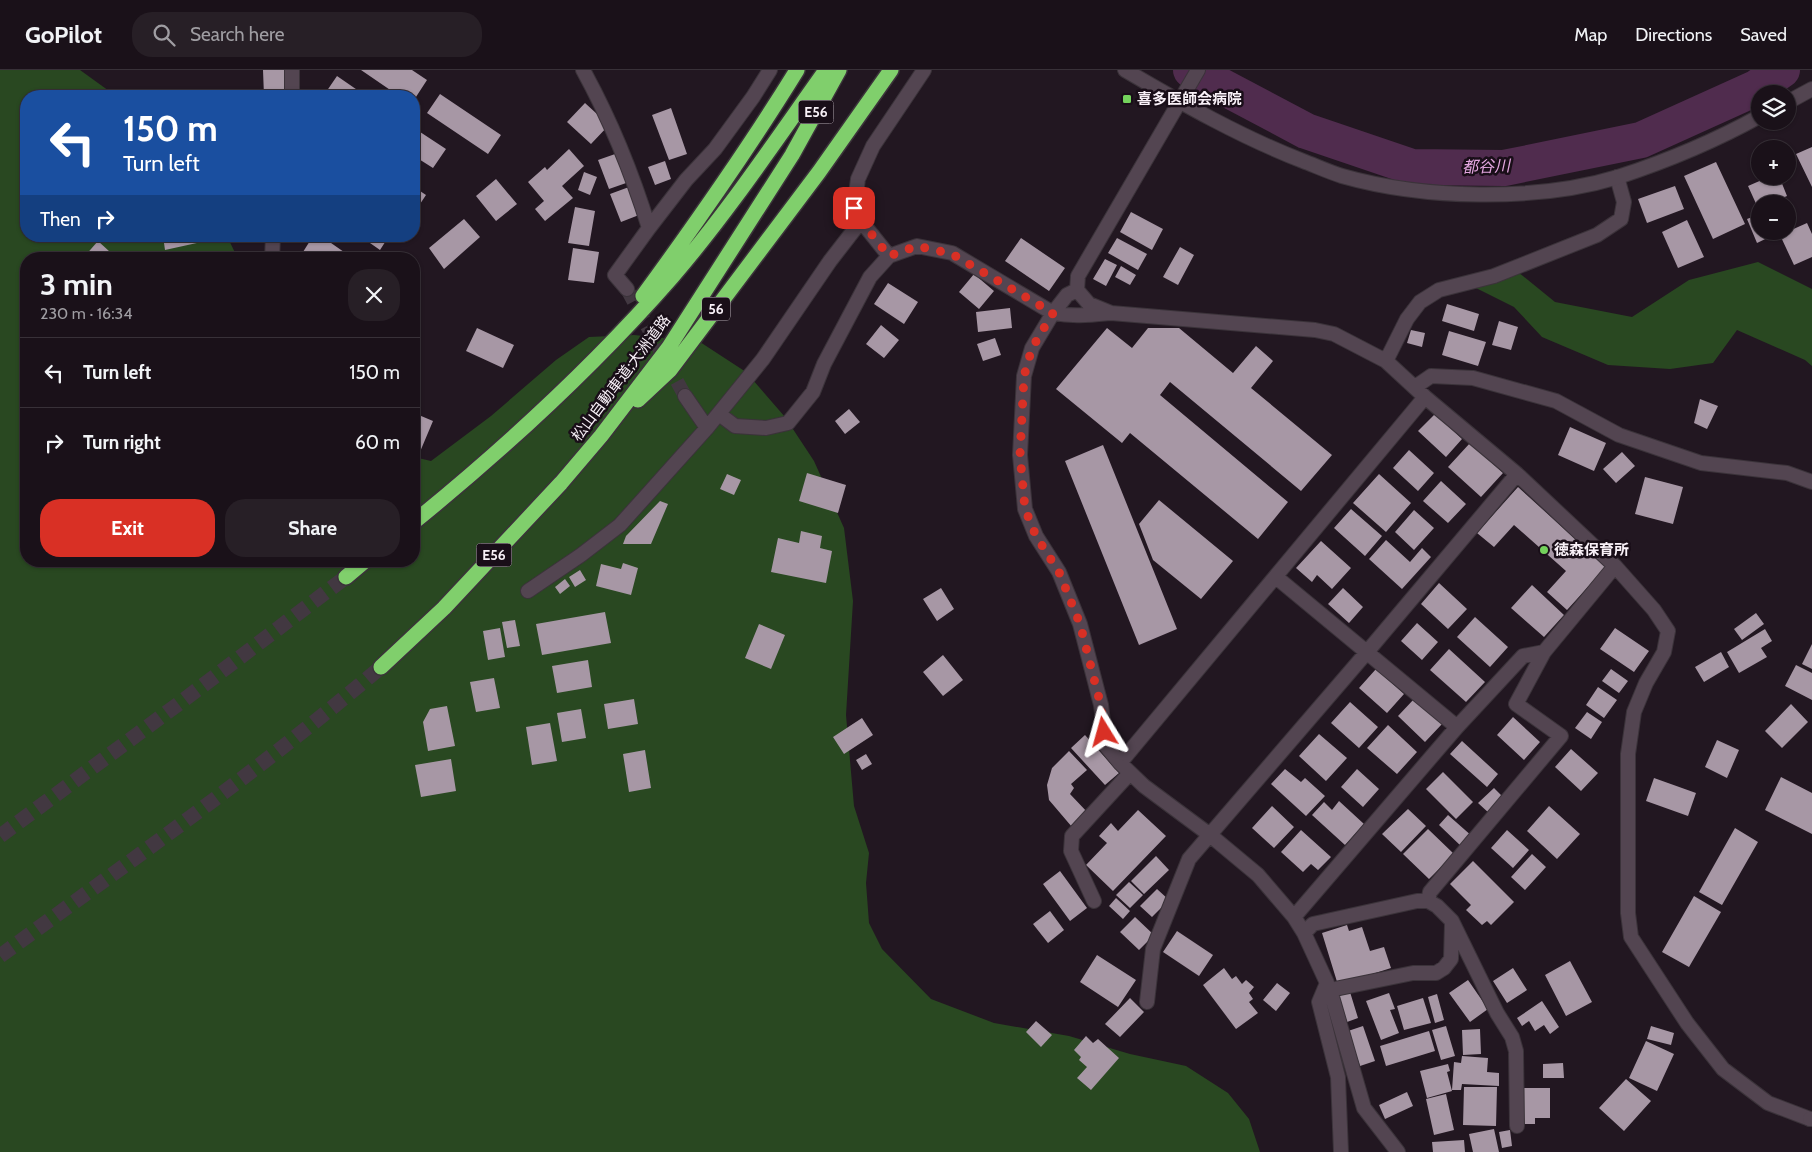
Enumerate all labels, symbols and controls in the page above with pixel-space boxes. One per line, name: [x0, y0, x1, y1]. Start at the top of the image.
search box: [132, 12, 482, 57]
text: GoPilot: [25, 20, 102, 49]
icon: search: [150, 21, 178, 49]
text: Search here: [190, 23, 284, 46]
text: Map: [1574, 24, 1607, 46]
text: Directions: [1635, 24, 1712, 46]
text: Saved: [1740, 24, 1787, 46]
map controls: [1751, 85, 1796, 240]
button: layers: [1751, 85, 1796, 130]
place label: 喜多医師会病院: [1137, 90, 1242, 108]
marker: 喜多医師会病院: [1121, 93, 1133, 105]
road number: E56: [798, 101, 834, 124]
text: 150 m: [123, 107, 218, 150]
icon: left: [40, 110, 105, 175]
button: +: [1751, 140, 1796, 185]
text: Turn left: [123, 150, 200, 177]
water label: 都谷川: [1462, 156, 1512, 177]
pin: [833, 187, 875, 229]
icon: arrive: [840, 194, 868, 222]
button: −: [1751, 195, 1796, 240]
icon: right: [91, 205, 119, 233]
text: Then: [40, 208, 81, 231]
text: 3 min: [40, 266, 113, 303]
button: close: [348, 269, 400, 321]
road number: 56: [702, 298, 730, 320]
text: 230 m · 16:34: [40, 304, 132, 323]
street label: 松山自動車道;大洲道路: [568, 311, 674, 445]
icon: left: [40, 359, 68, 387]
text: Turn left: [83, 361, 151, 384]
text: 150 m: [349, 361, 400, 384]
icon: right: [40, 429, 68, 457]
text: Turn right: [83, 431, 161, 454]
text: 60 m: [355, 431, 400, 454]
button: Exit: [40, 499, 215, 557]
button: Share: [225, 499, 400, 557]
place label: 徳森保育所: [1554, 541, 1629, 559]
road number: E56: [476, 544, 512, 566]
marker: 徳森保育所: [1538, 544, 1550, 556]
position arrow: [1077, 705, 1129, 757]

